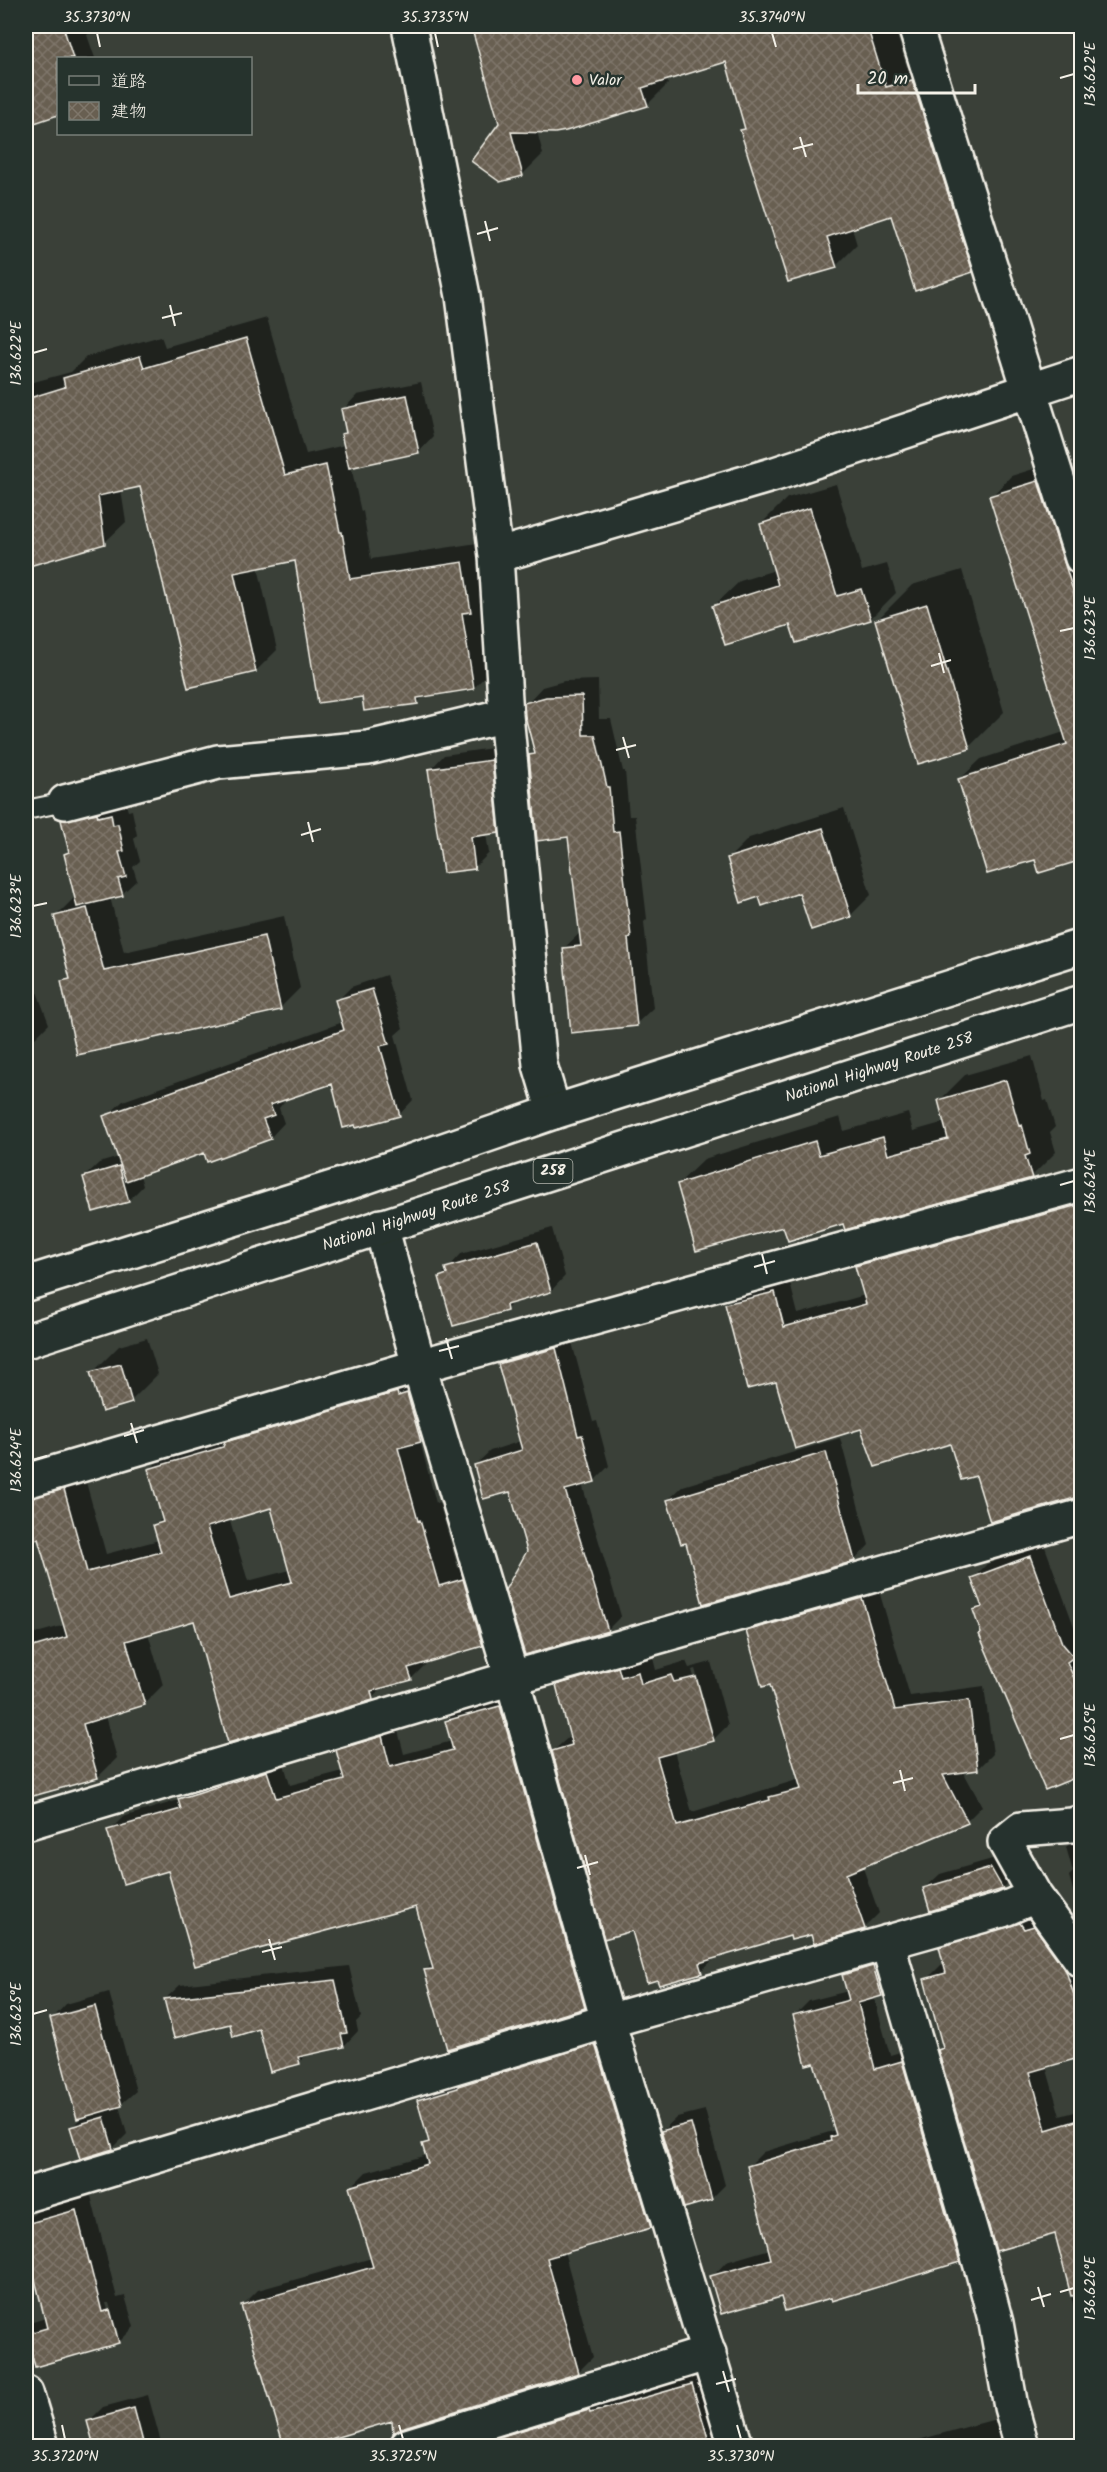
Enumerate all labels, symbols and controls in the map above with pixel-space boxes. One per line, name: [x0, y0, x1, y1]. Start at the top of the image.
text: 35.3730°N: [64, 6, 130, 30]
text: 35.3735°N: [401, 6, 469, 30]
text: 35.3740°N: [739, 6, 805, 30]
text: 136.622°E: [1079, 40, 1103, 106]
legend: [57, 57, 252, 135]
scale bar: [858, 57, 975, 95]
text: 20 m: [867, 65, 908, 94]
text: 道路: [111, 68, 147, 97]
place label: Valor: [589, 68, 623, 93]
marker: Valor: [570, 73, 584, 87]
text: 建物: [111, 98, 147, 127]
text: 136.622°E: [5, 319, 29, 385]
text: 136.623°E: [1079, 594, 1103, 660]
text: 136.623°E: [5, 872, 29, 938]
street label: National Highway Route 258: [782, 1025, 977, 1109]
text: 136.624°E: [1079, 1148, 1103, 1213]
road number: 258: [534, 1159, 572, 1183]
street label: National Highway Route 258: [319, 1174, 514, 1258]
text: 136.624°E: [5, 1427, 29, 1492]
text: 136.625°E: [1079, 1702, 1103, 1767]
text: 136.625°E: [5, 1981, 29, 2046]
text: 136.626°E: [1079, 2255, 1103, 2320]
text: 35.3720°N: [31, 2445, 99, 2469]
text: 35.3725°N: [369, 2445, 437, 2469]
text: 35.3730°N: [708, 2445, 774, 2469]

